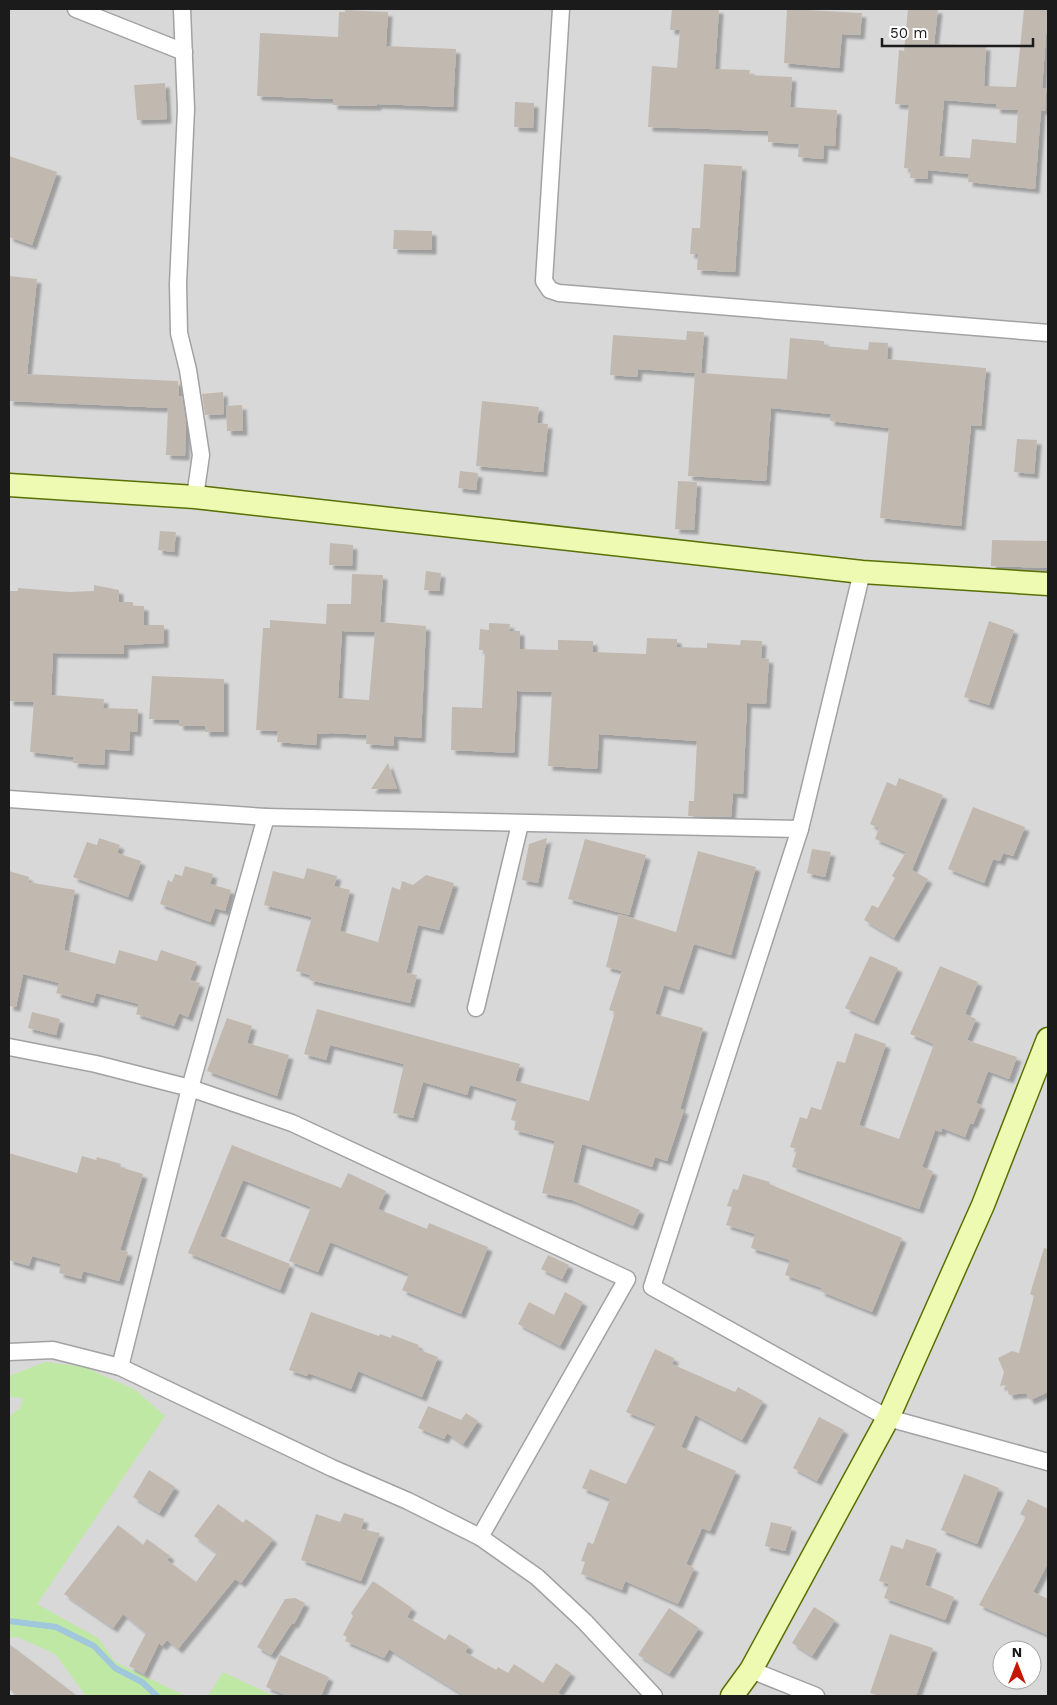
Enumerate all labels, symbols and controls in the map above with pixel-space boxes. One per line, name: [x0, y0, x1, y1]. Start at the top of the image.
scale bar: [882, 15, 1033, 47]
text: 50 m: [890, 24, 927, 42]
north arrow: [992, 1640, 1042, 1690]
text: N: [1012, 1644, 1022, 1660]

